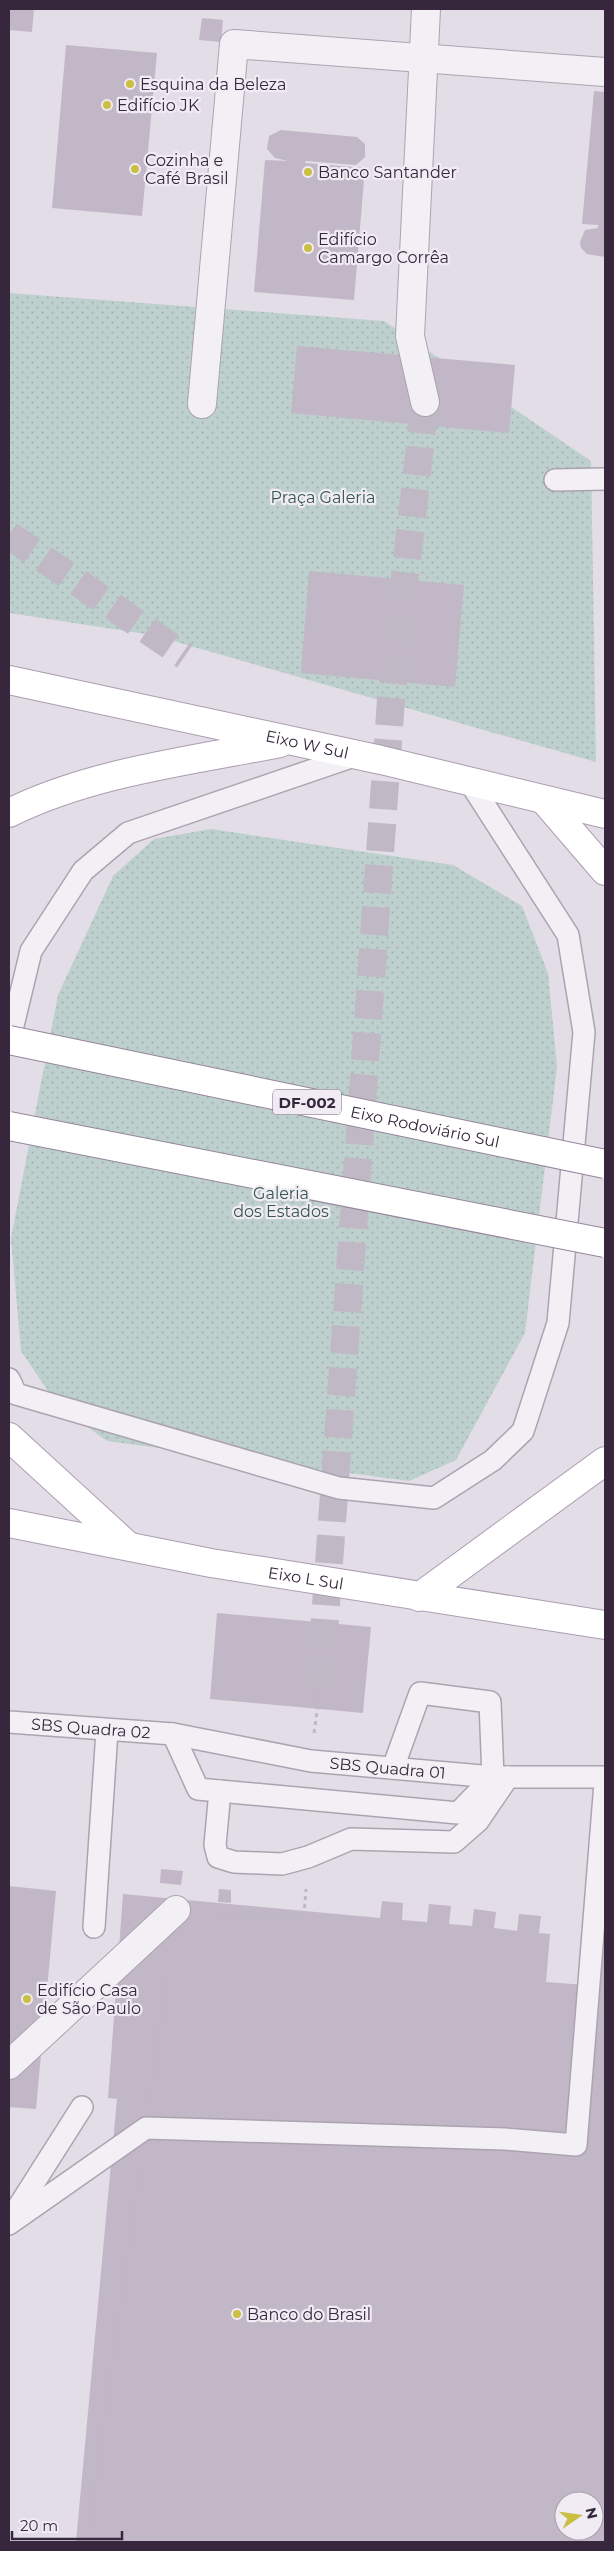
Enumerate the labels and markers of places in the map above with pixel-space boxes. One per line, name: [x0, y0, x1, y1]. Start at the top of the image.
place label: Esquina da Beleza: [140, 75, 286, 94]
marker: Esquina da Beleza: [124, 78, 136, 90]
place label: Edifício JK: [117, 96, 200, 115]
marker: Edifício JK: [101, 99, 113, 111]
place label: Cozinha e Café Brasil: [145, 151, 228, 188]
marker: Cozinha e Café Brasil: [129, 163, 141, 175]
place label: Banco Santander: [318, 163, 457, 182]
marker: Banco Santander: [302, 166, 314, 178]
place label: Edifício Camargo Corrêa: [318, 230, 449, 267]
marker: Edifício Camargo Corrêa: [302, 242, 314, 254]
place label: Edifício Casa de São Paulo: [37, 1981, 141, 2018]
marker: Edifício Casa de São Paulo: [21, 1993, 33, 2005]
place label: Banco do Brasil: [247, 2305, 371, 2324]
marker: Banco do Brasil: [231, 2308, 243, 2320]

